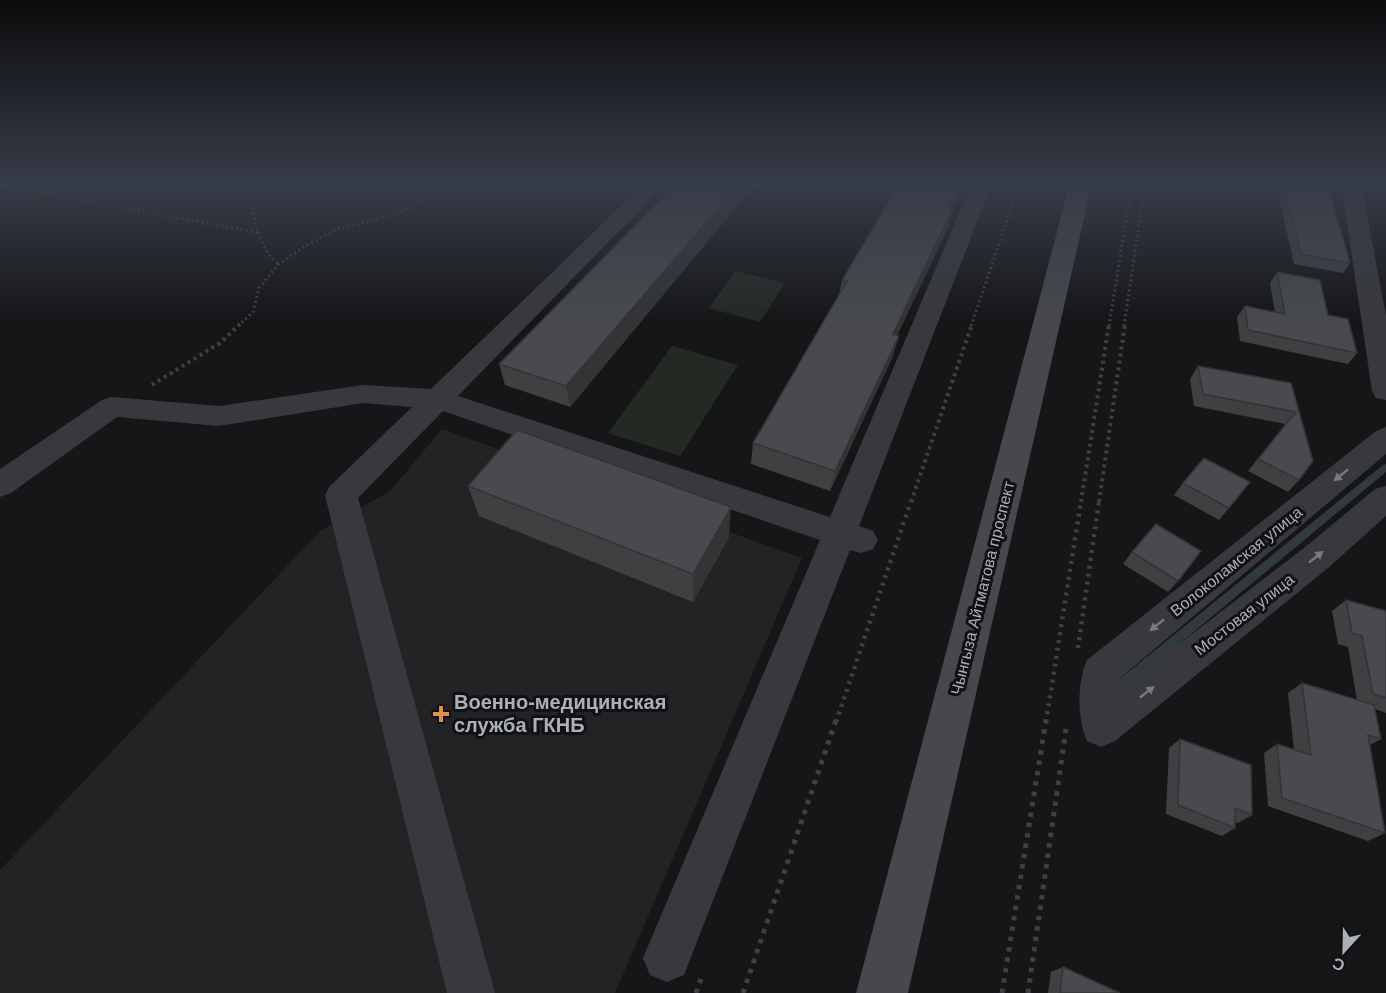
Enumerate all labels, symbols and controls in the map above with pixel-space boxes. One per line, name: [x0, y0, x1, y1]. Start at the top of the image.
one-way arrow: [1333, 469, 1349, 482]
street label: Чынгыза Айтматова проспект: [948, 479, 1017, 697]
street label: Волоколамская улица: [1167, 503, 1305, 620]
one-way arrow: [1308, 551, 1324, 564]
street label: Мостовая улица: [1191, 570, 1297, 658]
one-way arrow: [1150, 619, 1165, 631]
one-way arrow: [1139, 686, 1154, 698]
place label: Военно-медицинская служба ГКНБ: [454, 691, 666, 736]
marker: Военно-медицинская служба ГКНБ: [432, 705, 450, 723]
north arrow: [1314, 921, 1374, 981]
text: С: [1330, 954, 1347, 974]

